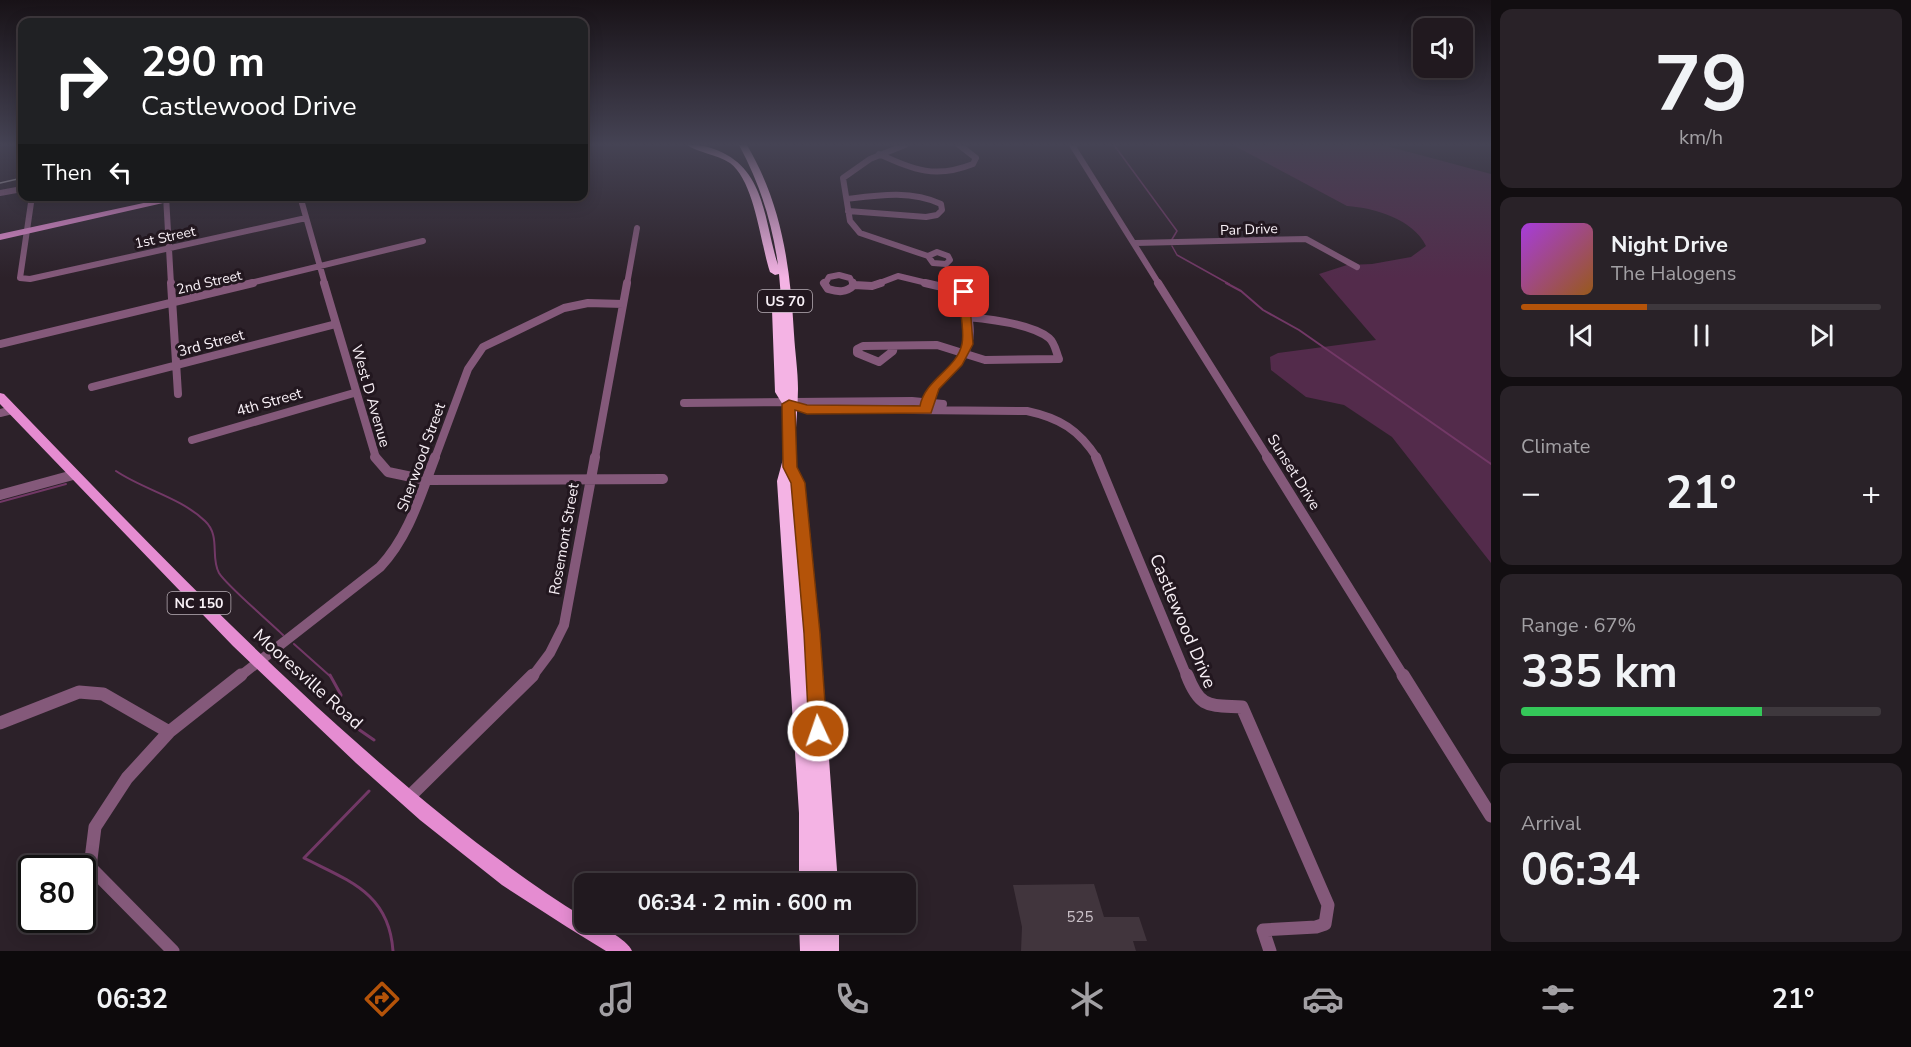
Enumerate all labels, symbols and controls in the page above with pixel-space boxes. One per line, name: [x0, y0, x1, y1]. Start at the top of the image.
map controls: [1413, 18, 1473, 78]
button: sound: [1413, 18, 1473, 78]
text: 79: [1654, 31, 1748, 138]
text: 290 m: [141, 34, 265, 91]
icon: right: [42, 42, 120, 120]
text: Castlewood Drive: [141, 88, 357, 125]
text: km/h: [1679, 124, 1723, 151]
icon: left: [104, 156, 137, 189]
text: Then: [42, 158, 92, 188]
street label: Par Drive: [1220, 219, 1278, 240]
street label: 1st Street: [133, 222, 197, 253]
text: Night Drive: [1611, 230, 1728, 260]
text: The Halogens: [1611, 260, 1736, 287]
street label: 2nd Street: [175, 266, 244, 299]
pin: [938, 266, 989, 317]
icon: arrive: [947, 275, 980, 308]
road number: US 70: [758, 290, 812, 312]
icon: previous: [1565, 319, 1598, 352]
icon: pause: [1685, 319, 1718, 352]
icon: next: [1805, 319, 1838, 352]
street label: 3rd Street: [176, 324, 247, 361]
street label: West D Avenue: [347, 342, 395, 450]
street label: 4th Street: [234, 383, 305, 421]
street label: Sherwood Street: [392, 399, 450, 514]
street label: Sunset Drive: [1263, 430, 1325, 514]
text: Climate: [1521, 433, 1590, 460]
text: 21°: [1665, 463, 1737, 524]
text: −: [1521, 471, 1541, 516]
text: +: [1861, 471, 1881, 516]
street label: Rosemont Street: [544, 481, 584, 596]
street label: Castlewood Drive: [1144, 550, 1222, 692]
road number: NC 150: [168, 592, 230, 614]
text: Range · 67%: [1521, 612, 1636, 639]
street label: Mooresville Road: [248, 623, 368, 735]
text: 335 km: [1521, 642, 1678, 703]
position arrow: [786, 699, 850, 763]
text: Arrival: [1521, 810, 1581, 837]
text: 06:34: [1521, 840, 1640, 901]
speed limit sign: 80: [18, 855, 96, 933]
text: 06:34 · 2 min · 600 m: [638, 888, 852, 918]
house number: 525: [1066, 907, 1094, 927]
icon: directions: [361, 978, 403, 1020]
icon: music: [596, 978, 638, 1020]
icon: phone: [831, 978, 873, 1020]
icon: climate: [1066, 978, 1108, 1020]
icon: car: [1302, 978, 1344, 1020]
icon: filters: [1537, 978, 1579, 1020]
text: 06:32: [97, 981, 168, 1018]
text: 21°: [1772, 981, 1814, 1018]

